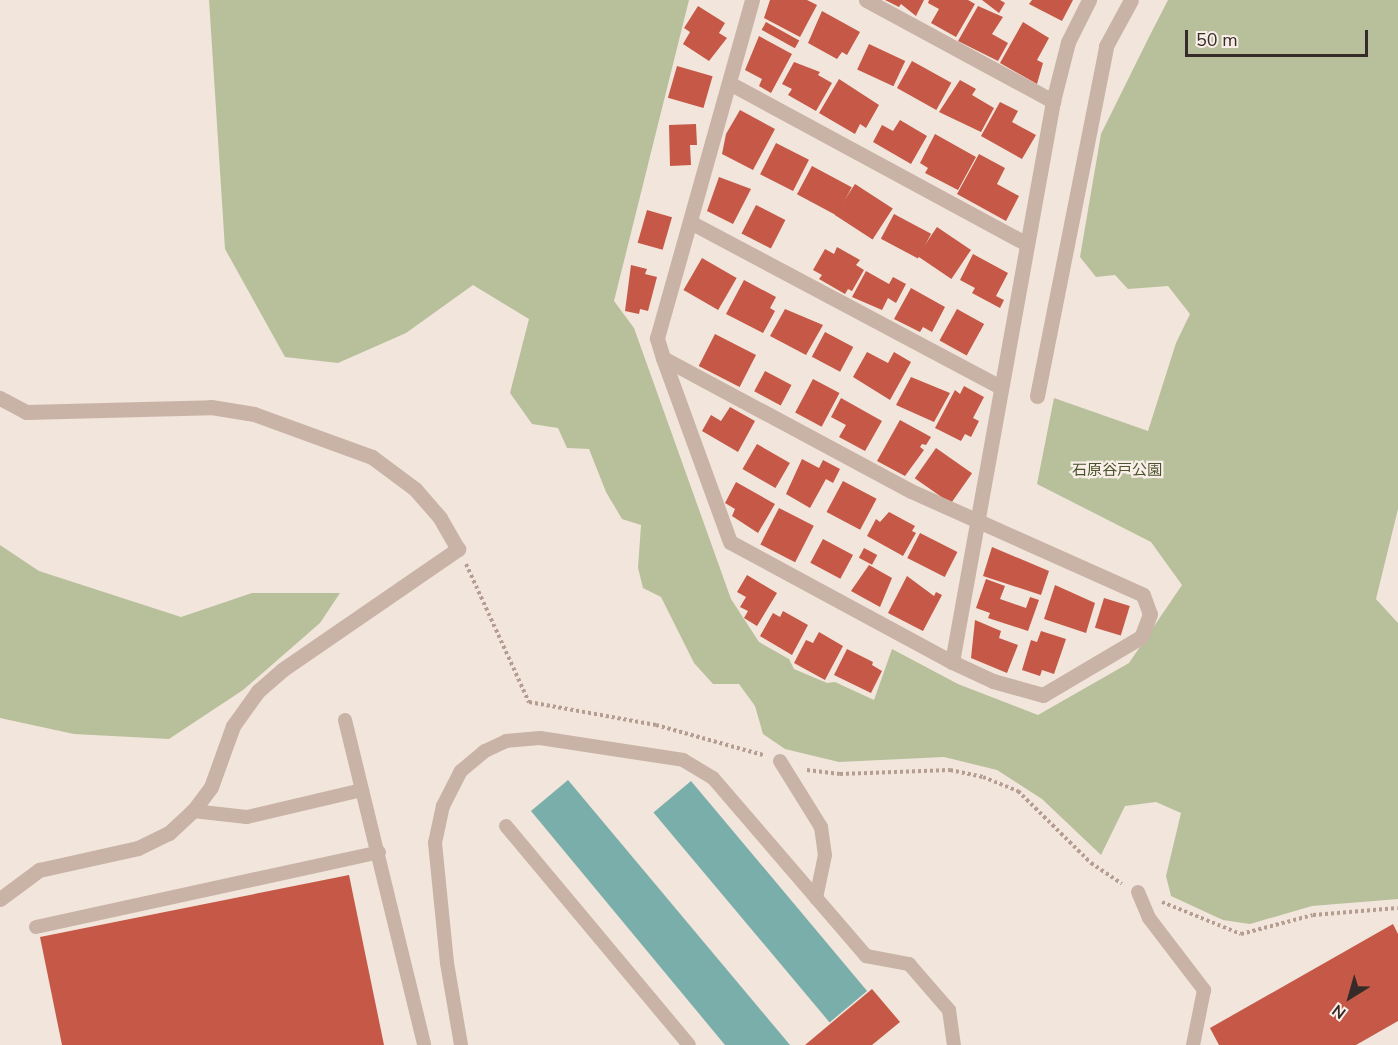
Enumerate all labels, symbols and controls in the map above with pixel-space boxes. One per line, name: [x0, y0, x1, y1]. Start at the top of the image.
scale bar: [1188, 18, 1371, 56]
text: 50 m: [1196, 28, 1238, 52]
park label: 石原谷戸公園: [1072, 462, 1162, 480]
north arrow: [1320, 967, 1380, 1027]
text: N: [1328, 999, 1351, 1024]

